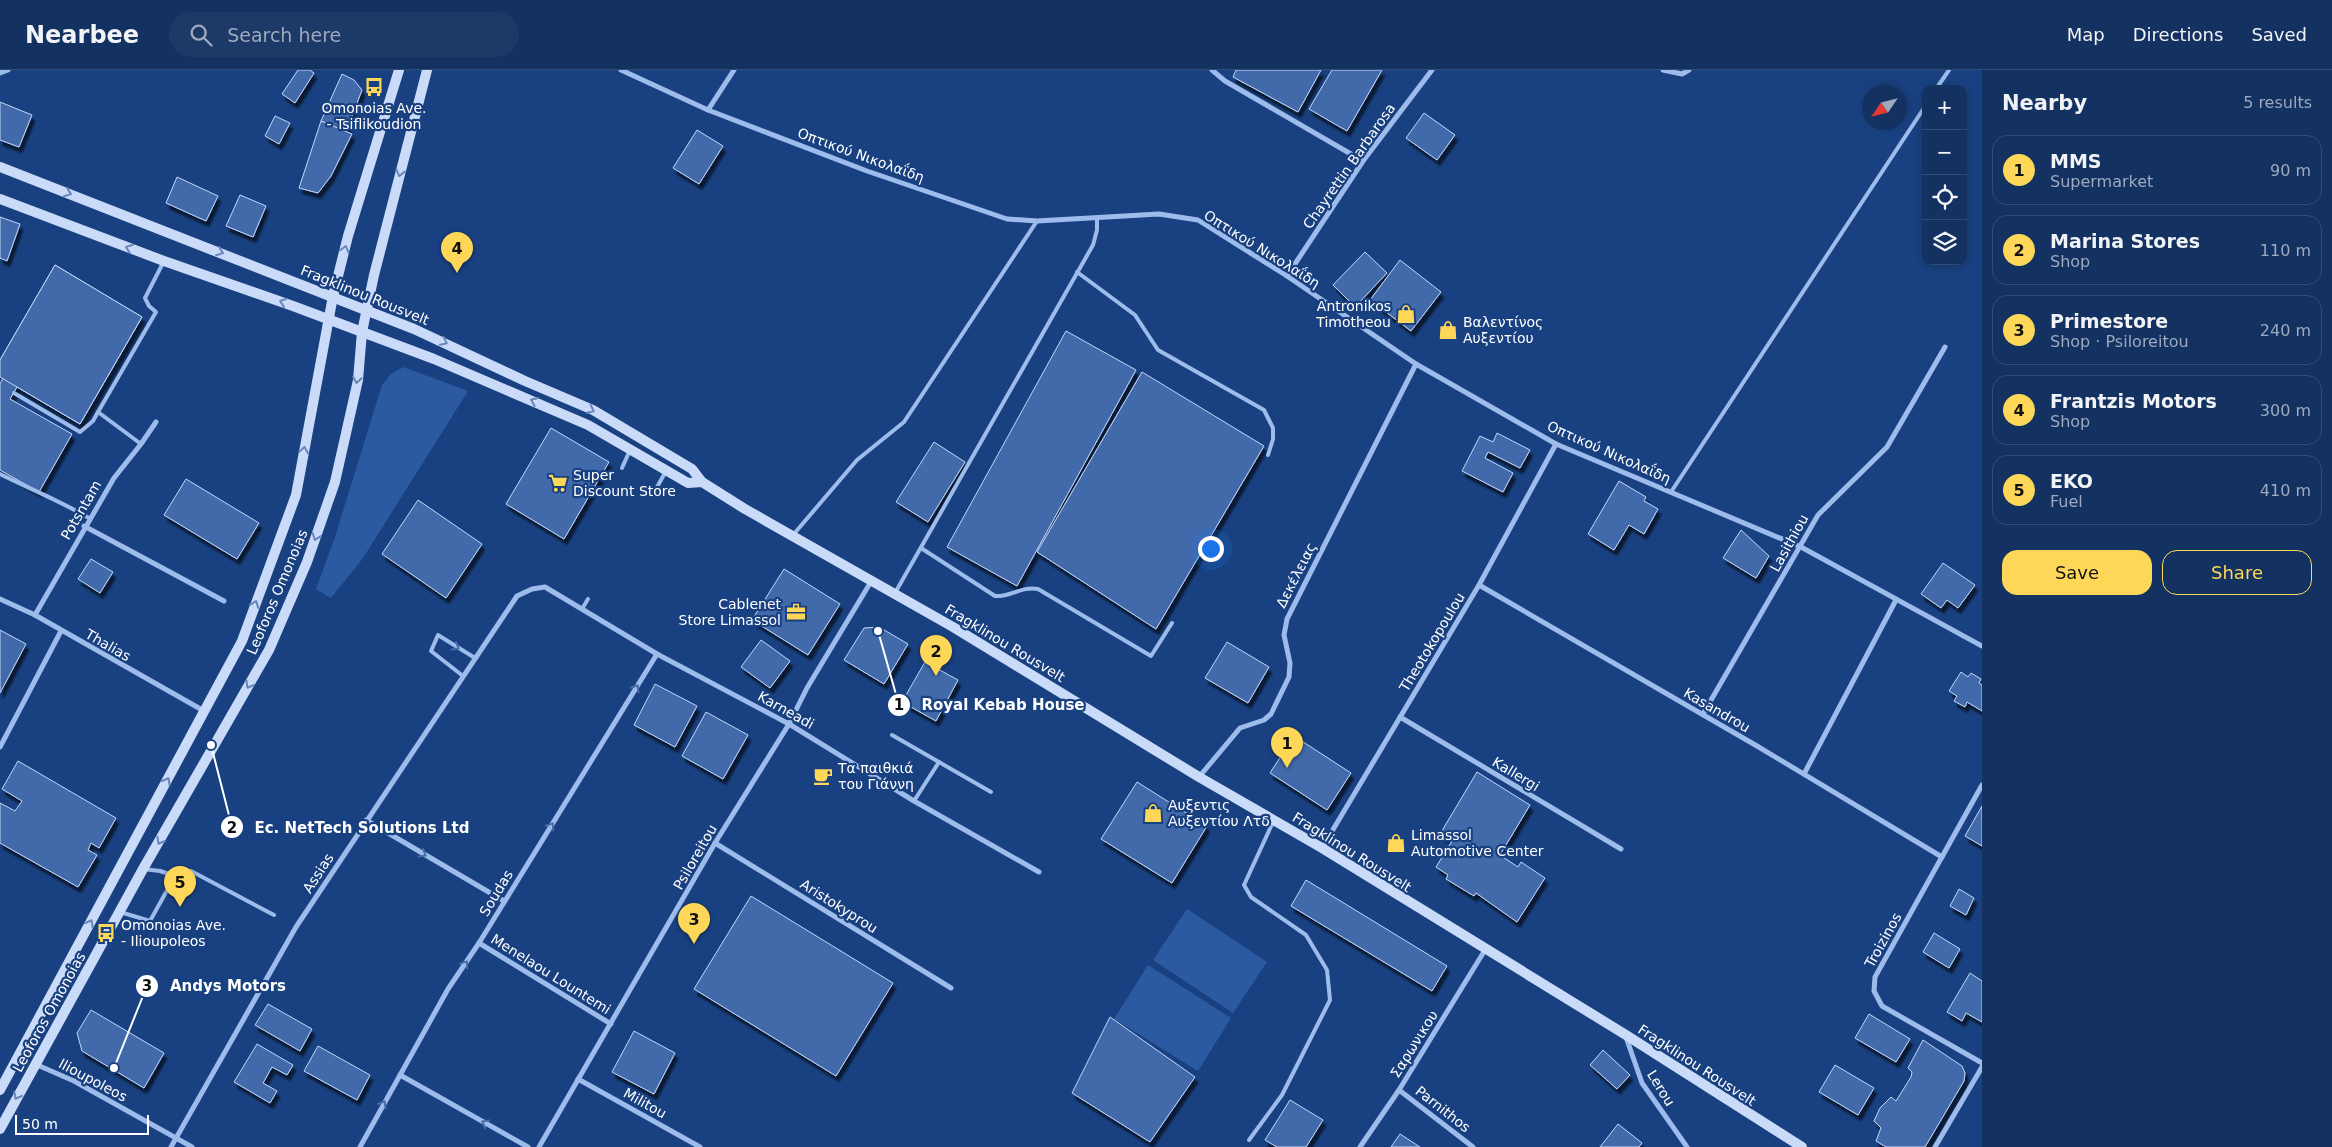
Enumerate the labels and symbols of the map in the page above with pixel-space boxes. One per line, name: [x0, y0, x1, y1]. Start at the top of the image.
bus stop icon: Omonoias Ave. - Tsiflikoudion: [363, 76, 385, 98]
north arrow: [1862, 85, 1907, 130]
place label: Omonoias Ave. - Tsiflikoudion: [322, 100, 426, 132]
street label: Chayrettin Barbarosa: [1300, 100, 1398, 232]
street label: Οπτικού Νικολαΐδη: [795, 124, 927, 185]
one-way arrow: [395, 168, 406, 177]
one-way arrow: [64, 187, 72, 197]
street label: Οπτικού Νικολαΐδη: [1201, 206, 1323, 291]
pin: 4: [441, 232, 473, 273]
one-way arrow: [126, 244, 134, 254]
one-way arrow: [339, 245, 350, 254]
one-way arrow: [215, 246, 224, 256]
street label: Fragklinou Rousvelt: [298, 262, 432, 328]
one-way arrow: [279, 298, 287, 308]
place label: Antronikos Timotheou: [1315, 298, 1391, 330]
shop icon: Antronikos Timotheou: [1395, 303, 1417, 325]
place label: Βαλεντίνος Αυξεντίου: [1463, 314, 1543, 346]
shop icon: Βαλεντίνος Αυξεντίου: [1437, 319, 1459, 341]
one-way arrow: [439, 336, 448, 347]
one-way arrow: [353, 376, 363, 385]
one-way arrow: [530, 397, 539, 408]
one-way arrow: [586, 404, 595, 414]
street label: Οπτικού Νικολαΐδη: [1545, 417, 1674, 486]
one-way arrow: [299, 445, 309, 454]
place label: Super Discount Store: [573, 467, 676, 499]
supermarket icon: Super Discount Store: [547, 472, 569, 494]
street label: Potsntam: [58, 477, 104, 543]
street label: Lasithiou: [1767, 511, 1811, 575]
street label: Leoforos Omonoias: [243, 527, 311, 657]
one-way arrow: [312, 532, 322, 541]
your location: [1198, 536, 1224, 562]
street label: Δεκέλειας: [1273, 540, 1319, 610]
street label: Theotokopoulou: [1396, 590, 1468, 695]
place label: Cablenet Store Limassol: [679, 596, 781, 628]
one-way arrow: [249, 600, 259, 609]
office icon: Cablenet Store Limassol: [785, 601, 807, 623]
street label: Fragklinou Rousvelt: [942, 601, 1068, 685]
street label: Thalias: [82, 625, 134, 664]
pin: 2: [920, 635, 952, 676]
one-way arrow: [451, 640, 460, 650]
one-way arrow: [245, 680, 255, 689]
one-way arrow: [630, 684, 640, 693]
street label: Kasandrou: [1681, 685, 1753, 735]
street label: Karneadi: [755, 688, 817, 732]
callout: Royal Kebab House: [887, 690, 1095, 720]
text: 1: [894, 696, 904, 714]
text: Royal Kebab House: [921, 696, 1085, 714]
pin: 1: [1271, 727, 1303, 768]
street label: Kallergi: [1490, 754, 1542, 794]
place label: Τα παιθκιά του Γιάννη: [837, 760, 914, 792]
cafe icon: Τα παιθκιά του Γιάννη: [812, 765, 834, 787]
one-way arrow: [161, 777, 171, 786]
place label: Αυξεντις Αυξεντίου Λτδ: [1168, 797, 1270, 829]
shop icon: Αυξεντις Αυξεντίου Λτδ: [1142, 802, 1164, 824]
street label: Fragklinou Rousvelt: [1290, 809, 1415, 895]
callout: Ec. NetTech Solutions Ltd: [219, 812, 479, 842]
text: 2: [227, 819, 237, 837]
text: Ec. NetTech Solutions Ltd: [254, 819, 470, 837]
one-way arrow: [544, 822, 554, 831]
street label: Psiloreitou: [670, 822, 720, 892]
place label: Limassol Automotive Center: [1411, 827, 1544, 859]
shop icon: Limassol Automotive Center: [1385, 832, 1407, 854]
one-way arrow: [156, 836, 166, 845]
one-way arrow: [418, 847, 427, 857]
street label: Assias: [299, 850, 337, 896]
pin: 5: [164, 866, 196, 907]
street label: Soudas: [476, 867, 516, 919]
street label: Aristokyprou: [797, 876, 881, 936]
pin: 3: [678, 903, 710, 944]
street label: Troizinos: [1861, 910, 1905, 971]
place label: Omonoias Ave. - Ilioupoleos: [121, 917, 226, 949]
one-way arrow: [84, 920, 94, 929]
bus stop icon: Omonoias Ave. - Ilioupoleos: [95, 922, 117, 944]
street label: Menelaou Lountemi: [488, 931, 614, 1017]
street label: Leoforos Omonoias: [9, 949, 89, 1075]
one-way arrow: [459, 960, 468, 970]
callout: Andys Motors: [135, 971, 296, 1001]
text: 3: [142, 977, 152, 995]
text: Andys Motors: [170, 977, 286, 995]
street label: Σαρωνικου: [1387, 1007, 1441, 1081]
street label: Fragklinou Rousvelt: [1635, 1021, 1759, 1109]
street label: Ilioupoleos: [56, 1055, 130, 1105]
street label: Lerou: [1644, 1067, 1678, 1109]
street label: Parnithos: [1413, 1083, 1473, 1135]
street label: Militou: [621, 1085, 669, 1121]
one-way arrow: [13, 1091, 23, 1100]
one-way arrow: [377, 1101, 387, 1110]
scale bar: [15, 1112, 149, 1135]
one-way arrow: [482, 1120, 491, 1130]

